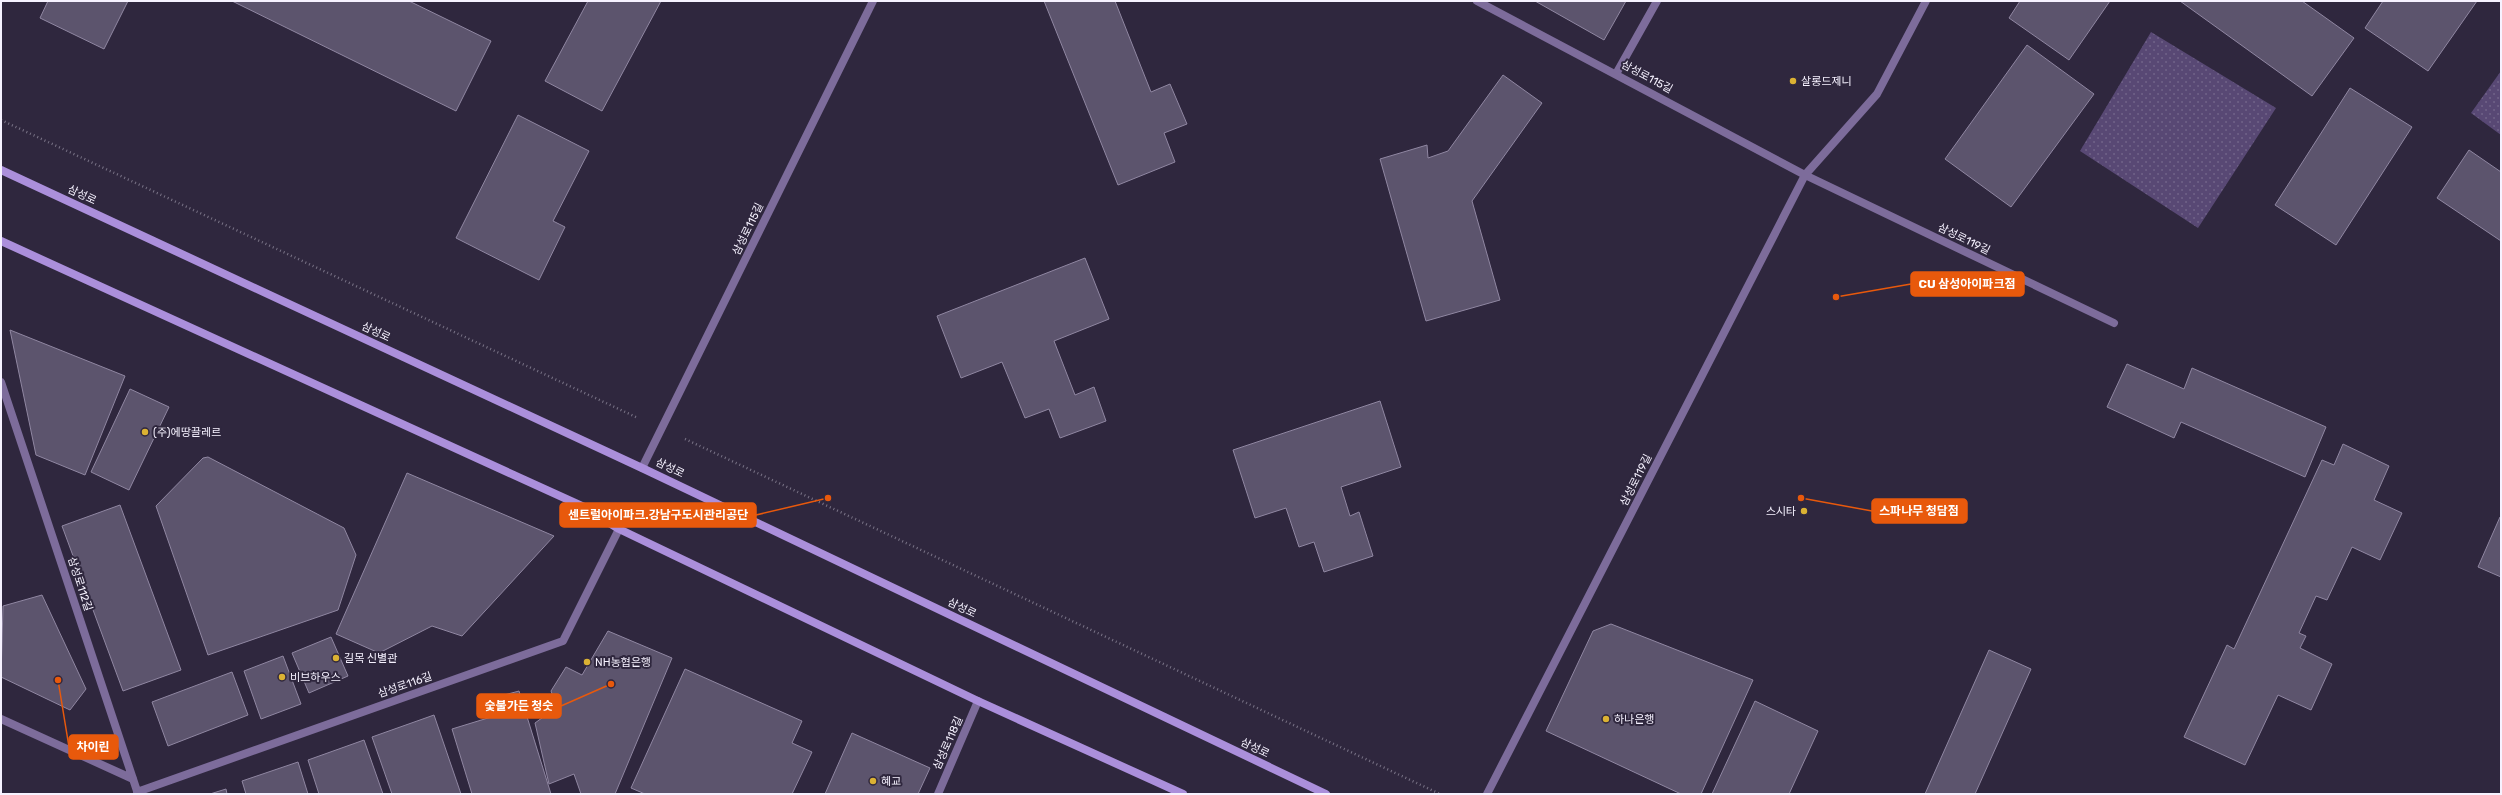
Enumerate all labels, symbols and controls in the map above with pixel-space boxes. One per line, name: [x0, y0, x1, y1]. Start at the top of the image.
street label: 삼성로115길: [1619, 58, 1675, 96]
place label: 살롱드제니: [1801, 75, 1852, 88]
marker: 살롱드제니: [1788, 76, 1798, 86]
street label: 삼성로: [65, 183, 99, 207]
street label: 삼성로115길: [730, 201, 766, 257]
street label: 삼성로119길: [1936, 221, 1992, 257]
callout: CU 삼성아이파크점: [1911, 272, 2024, 296]
text: CU 삼성아이파크점: [1919, 277, 2015, 291]
street label: 삼성로: [359, 320, 393, 344]
place label: (주)에땅끌레르: [153, 426, 221, 439]
marker: (주)에땅끌레르: [140, 427, 150, 437]
street label: 삼성로119길: [1617, 452, 1655, 508]
street label: 삼성로: [654, 456, 686, 480]
callout: 스파나무 청담점: [1872, 499, 1967, 523]
callout: 센트럴아이파크.강남구도시관리공단: [560, 503, 756, 527]
text: 스파나무 청담점: [1879, 504, 1959, 518]
place label: 스시타: [1766, 505, 1796, 518]
marker: 스시타: [1799, 506, 1809, 516]
text: 센트럴아이파크.강남구도시관리공단: [568, 508, 748, 522]
street label: 삼성로112길: [65, 555, 95, 613]
street label: 삼성로: [946, 596, 978, 620]
place label: 길목 신별관: [344, 652, 397, 665]
marker: 길목 신별관: [331, 653, 341, 663]
place label: NH농협은행: [595, 656, 651, 669]
marker: NH농협은행: [582, 657, 592, 667]
street label: 삼성로116길: [376, 670, 434, 700]
place label: 비브하우스: [290, 671, 341, 684]
marker: 비브하우스: [277, 672, 287, 682]
callout: 숯불가든 청숫: [477, 694, 561, 718]
text: 숯불가든 청숫: [485, 699, 553, 713]
place label: 하나은행: [1614, 713, 1654, 726]
street label: 삼성로118길: [930, 714, 966, 772]
marker: 하나은행: [1601, 714, 1611, 724]
callout: 차이린: [69, 735, 118, 759]
street label: 삼성로: [1239, 736, 1271, 760]
text: 차이린: [76, 740, 110, 754]
place label: 혜교: [881, 775, 901, 788]
marker: 혜교: [868, 776, 878, 786]

